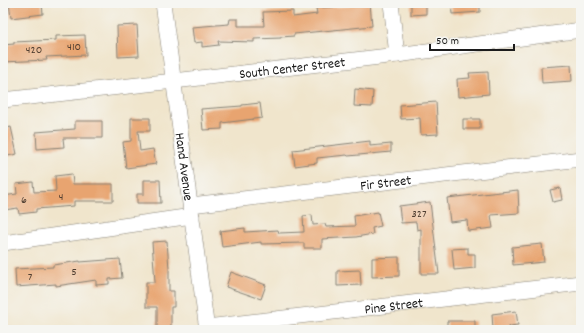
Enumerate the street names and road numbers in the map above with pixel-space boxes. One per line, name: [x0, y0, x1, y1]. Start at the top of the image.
street label: South Center Street: [238, 53, 347, 85]
street label: Hand Avenue: [169, 132, 197, 202]
street label: Fir Street: [359, 171, 413, 197]
street label: Pine Street: [364, 294, 424, 320]

